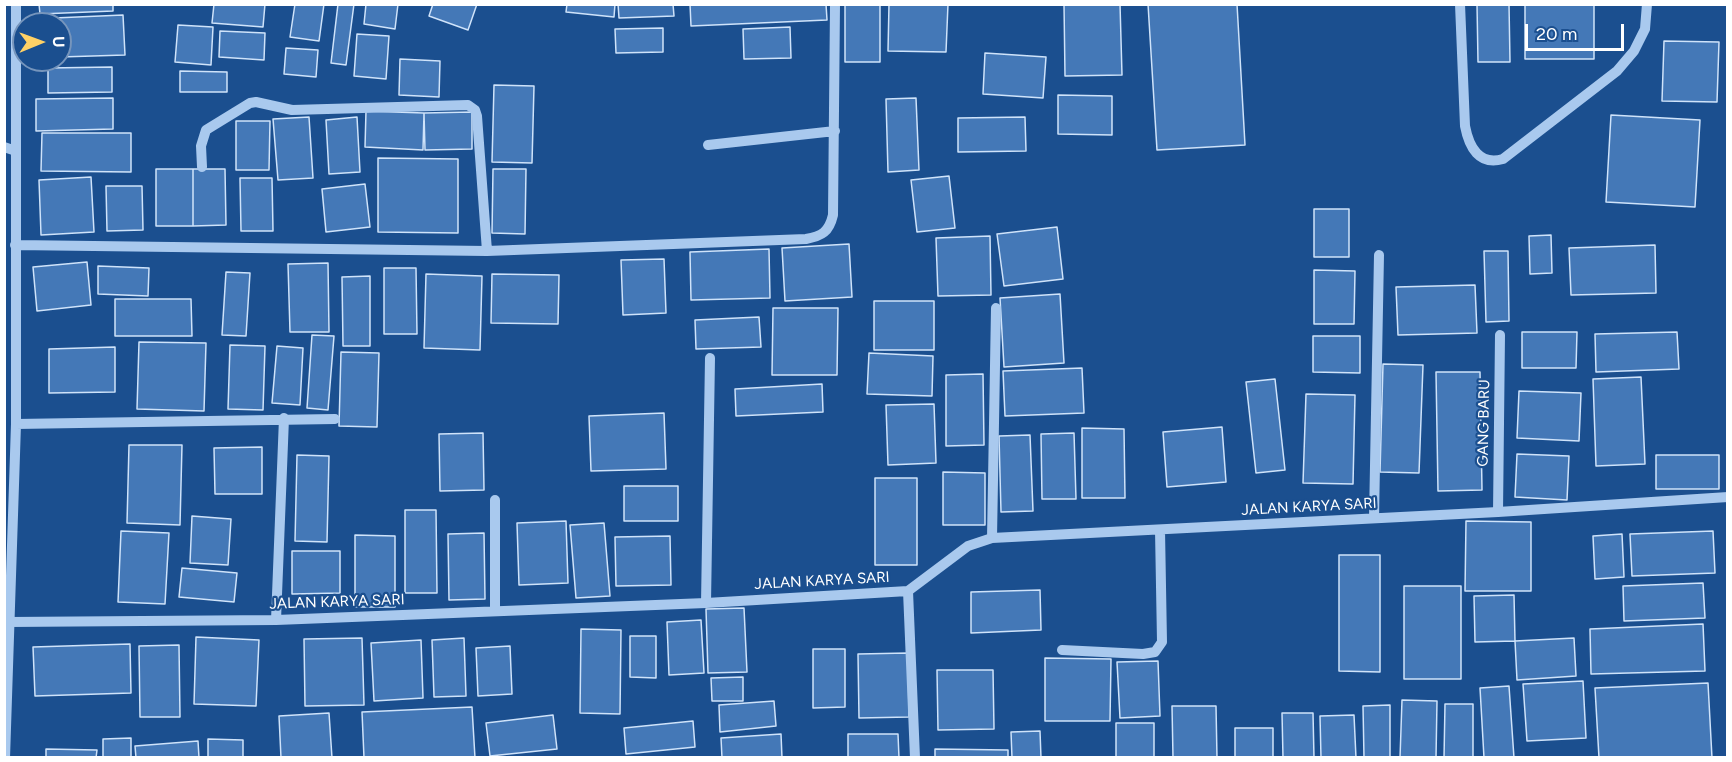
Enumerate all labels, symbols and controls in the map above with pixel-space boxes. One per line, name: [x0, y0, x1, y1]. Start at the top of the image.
north arrow: [12, 12, 72, 72]
scale bar: [1528, 12, 1627, 50]
text: 20 m: [1536, 23, 1577, 45]
text: U: [49, 36, 68, 48]
street label: GANG BARU: [1474, 379, 1494, 467]
street label: JALAN KARYA SARI: [1241, 494, 1377, 520]
street label: JALAN KARYA SARI: [754, 568, 890, 594]
street label: JALAN KARYA SARI: [269, 591, 405, 613]

